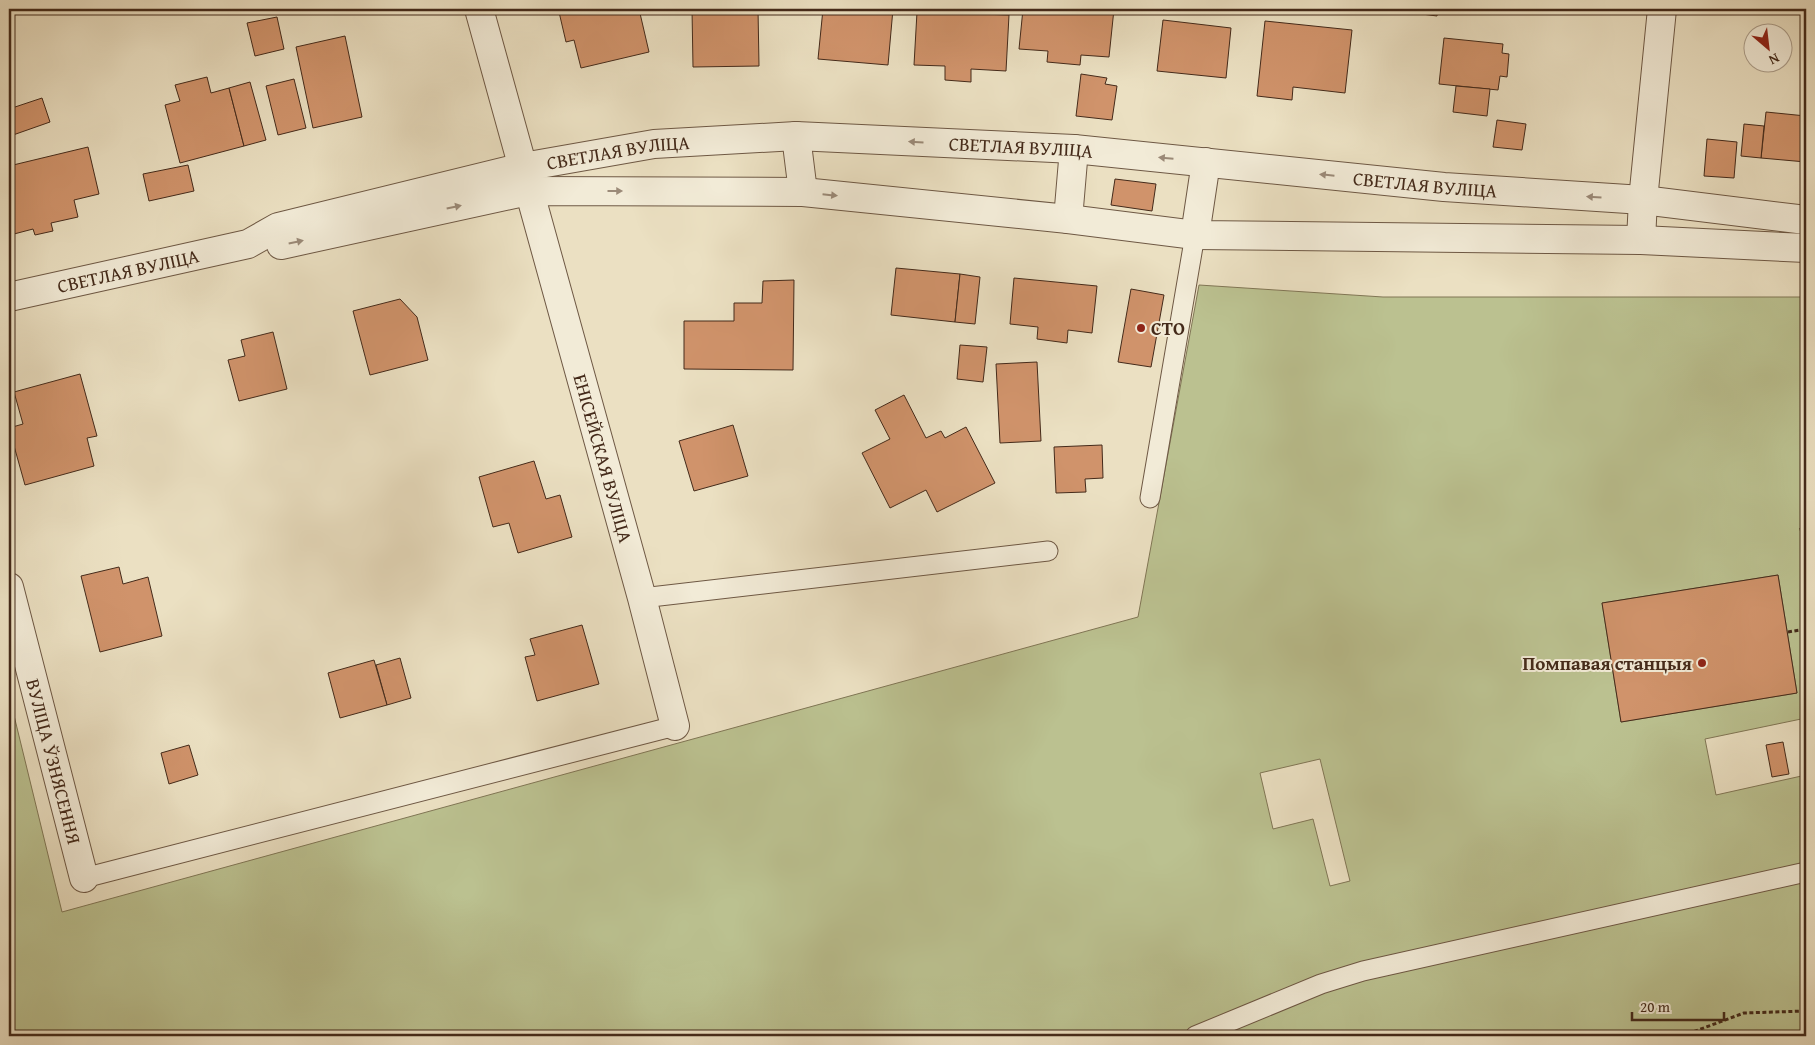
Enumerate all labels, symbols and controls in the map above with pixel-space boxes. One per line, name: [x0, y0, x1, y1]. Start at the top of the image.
north arrow: [1742, 22, 1792, 72]
text: N: [1765, 48, 1783, 71]
street label: СВЕТЛАЯ ВУЛІЦА: [544, 128, 691, 177]
street label: СВЕТЛАЯ ВУЛІЦА: [948, 129, 1095, 165]
one-way arrow: [908, 138, 924, 146]
one-way arrow: [1158, 154, 1174, 162]
street label: СВЕТЛАЯ ВУЛІЦА: [1352, 164, 1498, 204]
one-way arrow: [1319, 171, 1335, 179]
one-way arrow: [607, 187, 623, 195]
one-way arrow: [822, 191, 838, 199]
one-way arrow: [1586, 192, 1602, 200]
one-way arrow: [447, 203, 462, 211]
one-way arrow: [288, 238, 303, 246]
street label: СВЕТЛАЯ ВУЛІЦА: [55, 241, 202, 300]
place label: СТО: [1151, 314, 1185, 342]
marker: СТО: [1135, 322, 1147, 334]
street label: ЕНІСЕЙСКАЯ ВУЛІЦА: [567, 371, 640, 546]
place label: Помпавая станцыя: [1522, 649, 1692, 677]
marker: Помпавая станцыя: [1696, 657, 1708, 669]
street label: ВУЛІЦА ЎЗНЯСЕННЯ: [19, 676, 89, 847]
scale bar: [1632, 990, 1725, 1022]
text: 20 m: [1640, 996, 1671, 1017]

